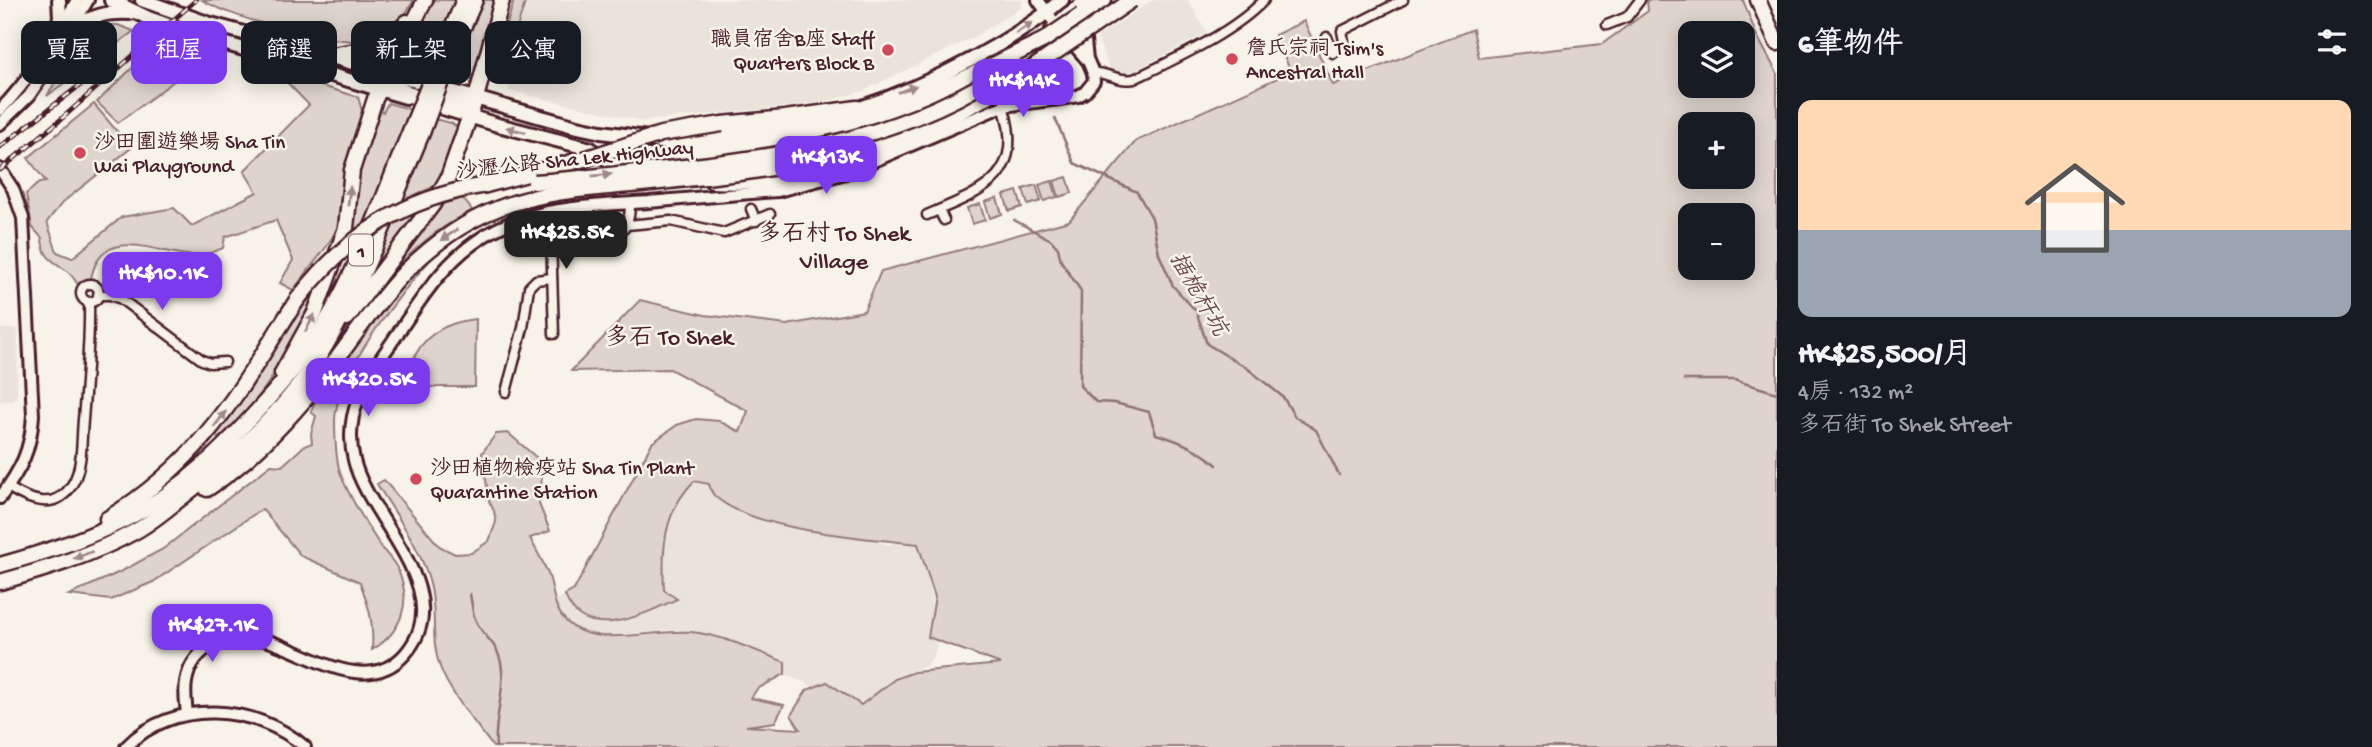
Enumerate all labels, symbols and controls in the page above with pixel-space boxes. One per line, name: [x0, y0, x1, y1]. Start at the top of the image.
chip: 買屋: [21, 21, 117, 84]
chip: 租屋: [131, 21, 227, 84]
chip: 篩選: [241, 21, 337, 84]
chip: 新上架: [351, 21, 471, 84]
chip: 公寓: [485, 21, 581, 84]
one-way arrow: [1015, 21, 1033, 35]
map controls: [1678, 21, 1755, 280]
button: layers: [1678, 21, 1755, 98]
icon: filters: [2313, 23, 2351, 61]
place label: 職員宿舍B座 Staff Quarters Block B: [710, 27, 876, 78]
text: 6筆物件: [1798, 29, 1903, 64]
place label: 詹氏宗祠 Tsim's Ancestral Hall: [1246, 36, 1385, 87]
marker: 職員宿舍B座 Staff Quarters Block B: [880, 42, 896, 58]
marker: 詹氏宗祠 Tsim's Ancestral Hall: [1224, 51, 1240, 67]
pin: HK$14K: [966, 60, 1080, 119]
text: HK$14K: [989, 68, 1057, 95]
one-way arrow: [896, 83, 917, 94]
button: +: [1678, 112, 1755, 189]
one-way arrow: [506, 125, 527, 135]
place label: 沙田圍遊樂場 Sha Tin Wai Playground: [94, 130, 285, 181]
street label: 沙瀝公路 Sha Lek Highway: [456, 135, 695, 186]
pin: HK$13K: [769, 136, 883, 196]
marker: 沙田圍遊樂場 Sha Tin Wai Playground: [72, 145, 88, 161]
text: HK$13K: [791, 145, 861, 172]
icon: home: [2012, 145, 2138, 271]
one-way arrow: [592, 169, 614, 180]
one-way arrow: [344, 184, 355, 206]
button: −: [1678, 203, 1755, 280]
pin: HK$25.5K: [494, 212, 638, 271]
text: HK$25.5K: [520, 220, 612, 247]
district label: 多石村 To Shek Village: [758, 220, 912, 278]
one-way arrow: [440, 228, 458, 242]
road number: 1: [349, 234, 373, 266]
water label: 插桅杆坑: [1162, 248, 1234, 344]
pin: HK$10.1K: [90, 252, 234, 312]
text: HK$10.1K: [118, 261, 206, 288]
one-way arrow: [304, 313, 316, 333]
district label: 多石 To Shek: [605, 324, 735, 354]
text: HK$25,500/月: [1798, 339, 1972, 374]
pin: HK$20.5K: [296, 358, 440, 418]
text: HK$20.5K: [322, 367, 414, 394]
text: 4房 · 132 m²: [1798, 380, 1913, 407]
one-way arrow: [213, 410, 228, 428]
text: 多石街 To Shek Street: [1798, 413, 2011, 440]
place label: 沙田植物檢疫站 Sha Tin Plant Quarantine Station: [430, 456, 696, 507]
marker: 沙田植物檢疫站 Sha Tin Plant Quarantine Station: [408, 471, 424, 487]
one-way arrow: [72, 550, 93, 561]
pin: HK$27.1K: [140, 604, 284, 664]
text: HK$27.1K: [168, 613, 256, 640]

